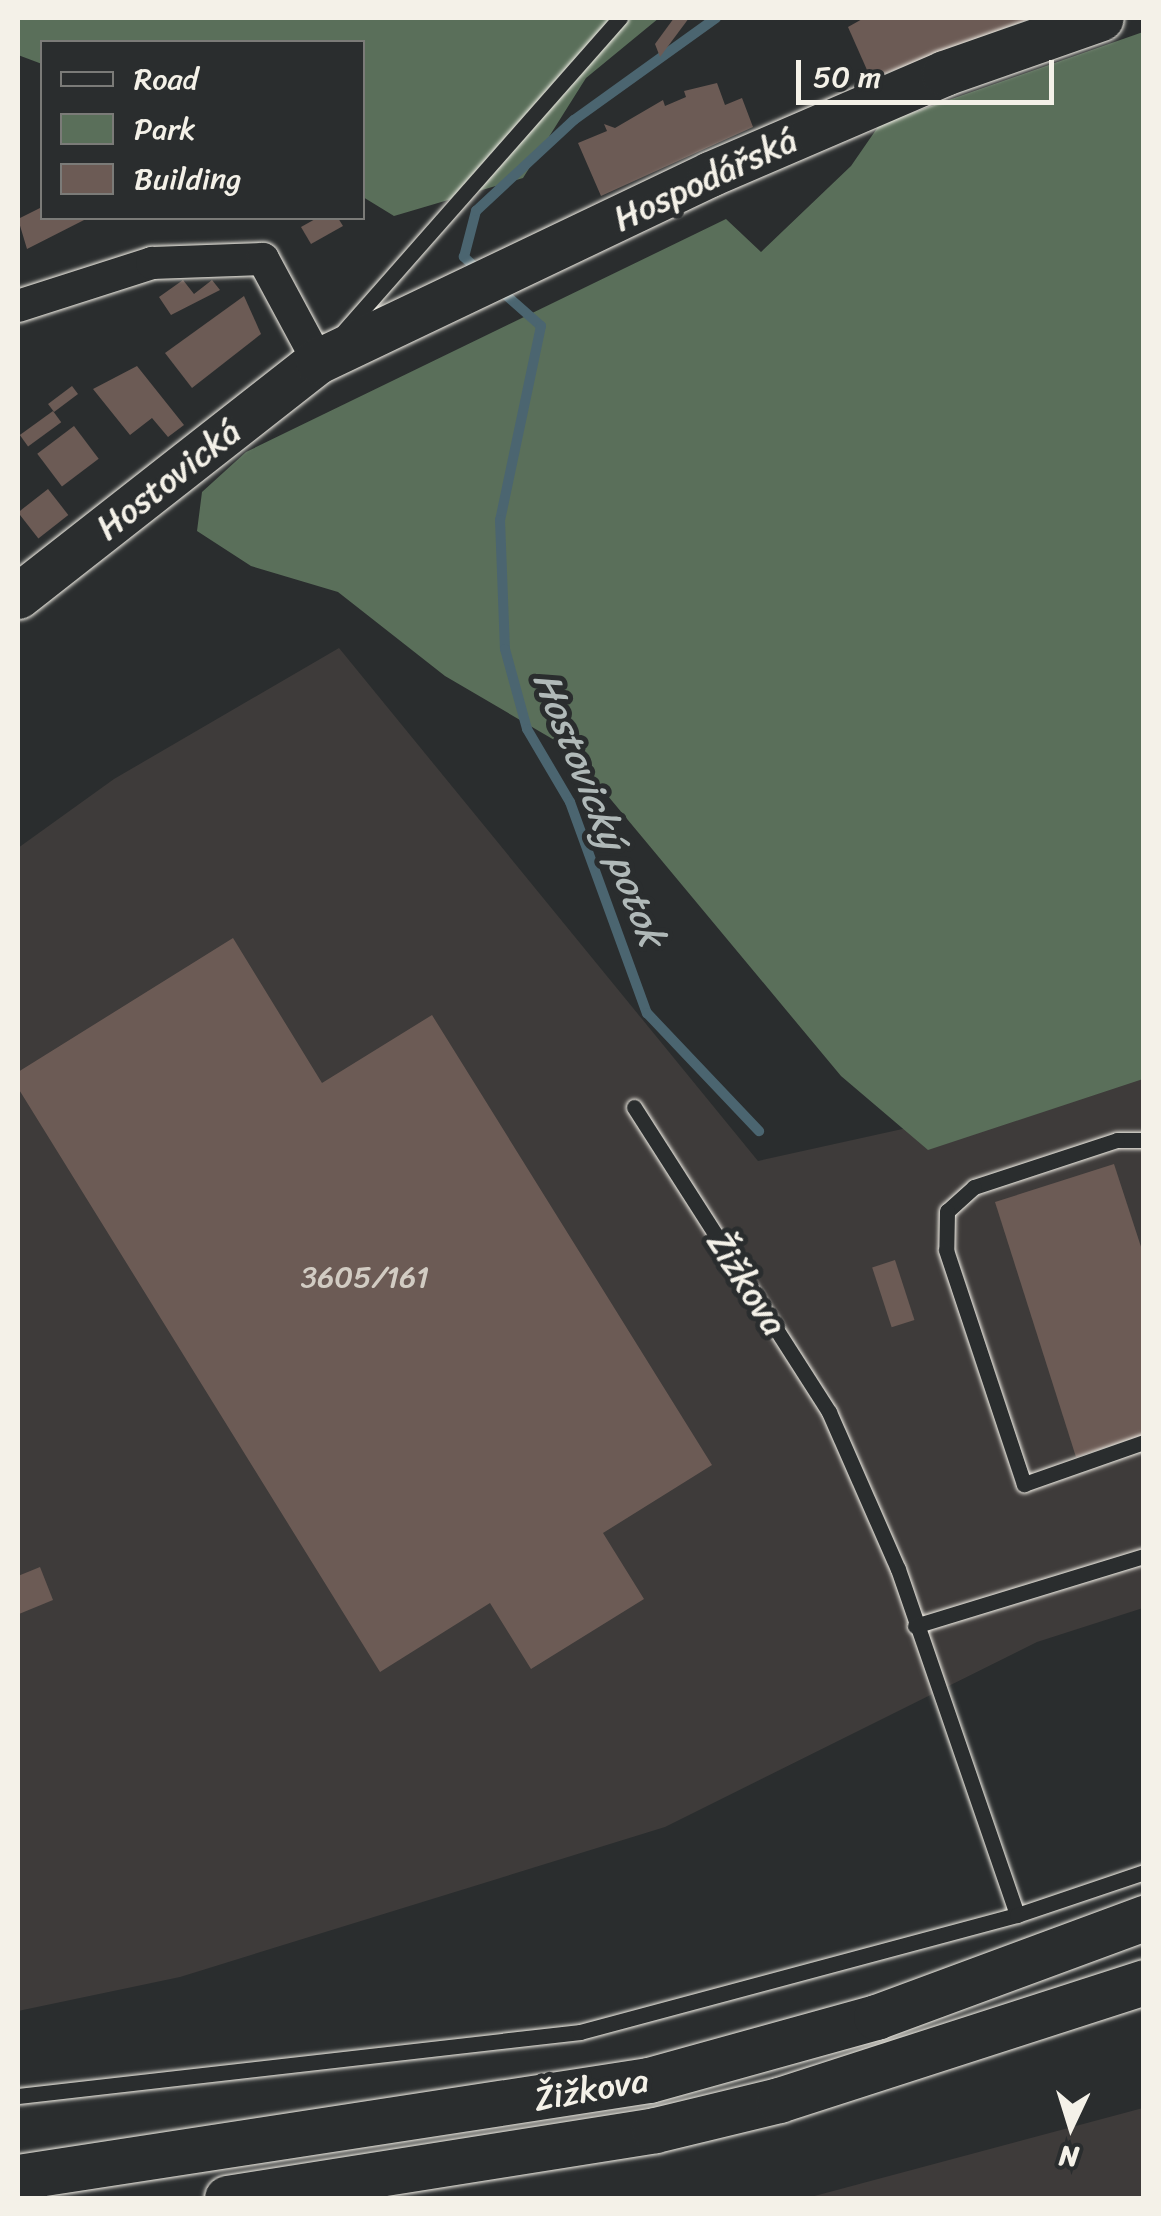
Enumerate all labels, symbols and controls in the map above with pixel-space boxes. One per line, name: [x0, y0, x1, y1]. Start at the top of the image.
legend: [40, 40, 365, 220]
scale bar: [801, 40, 1058, 102]
text: 50 m: [813, 50, 881, 104]
text: Road: [134, 52, 198, 106]
text: Park: [134, 102, 196, 156]
street label: Hospodářská: [607, 118, 803, 240]
text: Building: [134, 152, 241, 206]
street label: Hostovická: [88, 410, 248, 548]
water label: Hostovický potok: [523, 665, 675, 953]
street label: Žižkova: [698, 1223, 796, 1343]
house number: 3605/161: [301, 1259, 429, 1295]
street label: Žižkova: [530, 2058, 652, 2120]
north arrow: [1021, 2076, 1121, 2176]
text: N: [1057, 2131, 1080, 2182]

